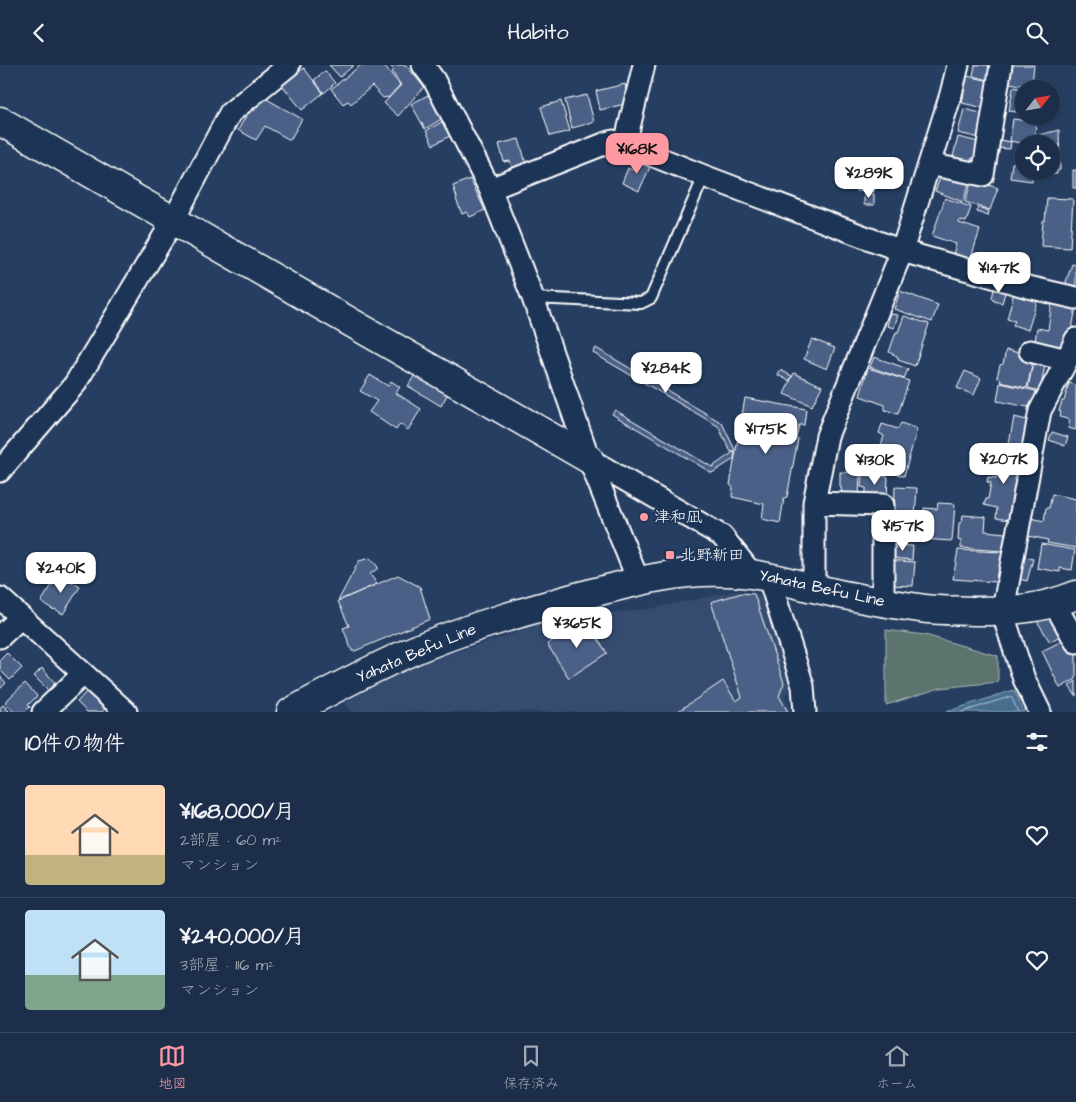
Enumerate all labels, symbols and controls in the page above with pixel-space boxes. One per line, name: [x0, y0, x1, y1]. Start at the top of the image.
text: Habito: [507, 17, 569, 48]
icon: back: [25, 19, 53, 47]
icon: search: [1023, 19, 1051, 47]
north arrow: [1015, 80, 1060, 125]
map controls: [1015, 80, 1060, 180]
pin: ¥168K: [602, 133, 672, 175]
button: locate: [1015, 135, 1060, 180]
text: ¥168K: [617, 138, 657, 160]
pin: ¥289K: [834, 157, 904, 199]
text: ¥289K: [846, 162, 892, 184]
pin: ¥147K: [964, 251, 1034, 294]
text: ¥147K: [978, 257, 1020, 279]
pin: ¥284K: [631, 351, 701, 394]
text: ¥284K: [642, 357, 690, 379]
pin: ¥175K: [731, 413, 801, 455]
text: ¥175K: [745, 418, 787, 440]
pin: ¥130K: [840, 443, 910, 486]
pin: ¥207K: [969, 443, 1039, 485]
text: ¥207K: [980, 448, 1028, 470]
text: ¥130K: [856, 449, 894, 471]
place label: 津和凪: [654, 506, 702, 528]
pin: ¥157K: [868, 509, 938, 552]
marker: 津和凪: [638, 511, 650, 523]
text: ¥157K: [882, 515, 924, 537]
place label: 北野新田: [680, 544, 744, 566]
marker: 北野新田: [664, 549, 676, 561]
pin: ¥240K: [26, 551, 96, 594]
text: ¥240K: [37, 557, 85, 579]
street label: Yahata Befu Line: [757, 564, 887, 612]
pin: ¥365K: [542, 607, 612, 649]
text: ¥365K: [553, 612, 601, 634]
street label: Yahata Befu Line: [353, 618, 480, 688]
icon: filters: [1023, 728, 1051, 756]
text: 10件の物件: [25, 729, 125, 758]
text: ¥168,000/月: [180, 797, 295, 826]
icon: home: [65, 805, 125, 865]
icon: heart: [1023, 821, 1051, 849]
text: 2部屋 · 60 m²: [180, 829, 281, 851]
text: マンション: [180, 854, 259, 876]
text: ¥240,000/月: [180, 922, 305, 951]
icon: home: [65, 930, 125, 990]
icon: heart: [1023, 946, 1051, 974]
text: 3部屋 · 116 m²: [180, 954, 274, 976]
text: マンション: [180, 979, 259, 1001]
tab: 地図: [158, 1042, 186, 1094]
tab: 保存済み: [503, 1042, 559, 1094]
tab: ホーム: [876, 1042, 918, 1094]

